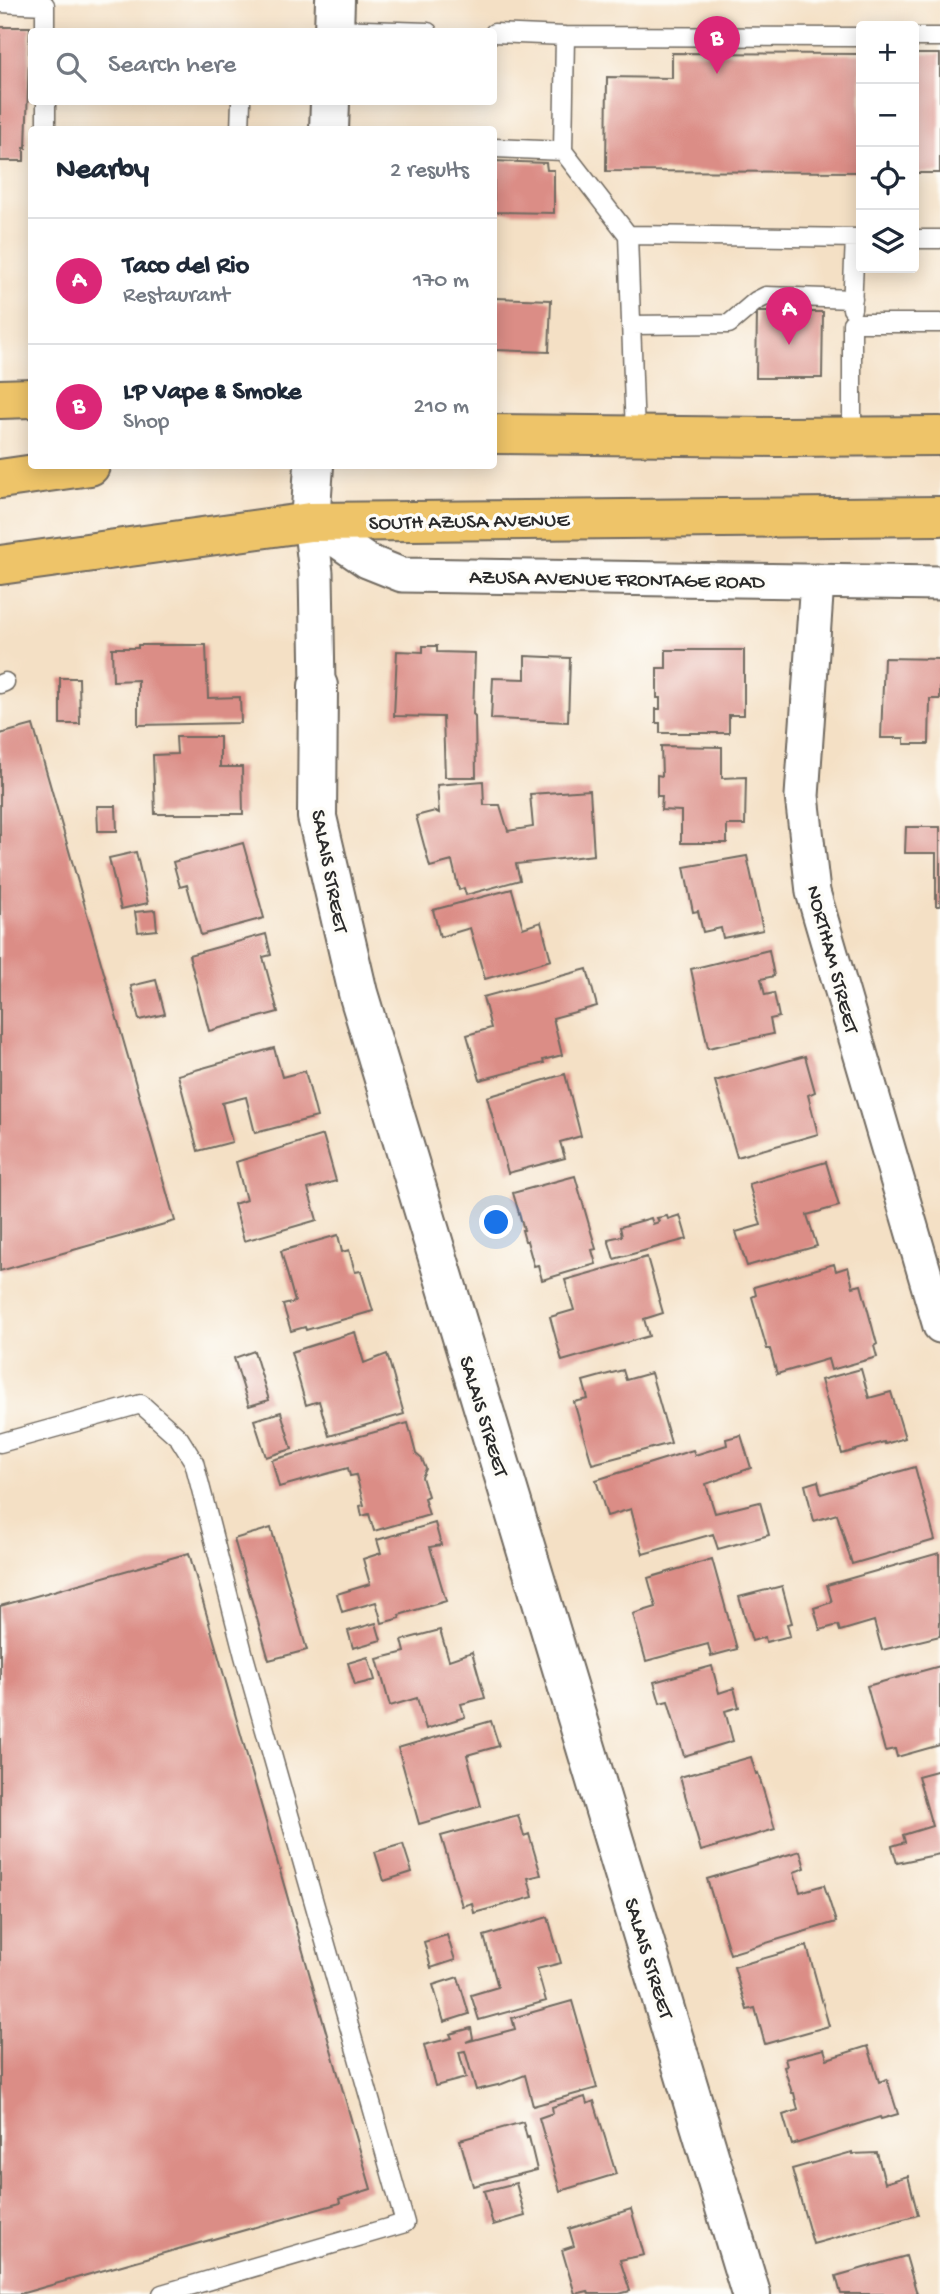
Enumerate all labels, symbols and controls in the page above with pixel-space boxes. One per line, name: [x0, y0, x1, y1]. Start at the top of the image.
pin: B: [694, 16, 740, 74]
map controls: [856, 21, 919, 273]
button: +: [856, 21, 919, 84]
search box: [28, 28, 497, 105]
icon: search: [52, 48, 90, 86]
text: Search here: [108, 51, 236, 82]
button: −: [856, 84, 919, 147]
button: locate: [856, 147, 919, 210]
text: Nearby: [56, 154, 149, 189]
text: 2 results: [390, 158, 469, 185]
button: layers: [856, 210, 919, 273]
text: Taco del Rio: [123, 252, 249, 283]
text: A: [72, 268, 86, 295]
text: 170 m: [413, 268, 469, 295]
text: Restaurant: [123, 283, 230, 310]
pin: A: [766, 287, 812, 345]
text: LP Vape & Smoke: [123, 378, 301, 409]
text: B: [73, 394, 85, 421]
text: 210 m: [414, 394, 469, 421]
text: Shop: [123, 409, 169, 436]
street label: SOUTH AZUSA AVENUE: [368, 509, 571, 538]
street label: AZUSA AVENUE FRONTAGE ROAD: [469, 566, 765, 597]
street label: SALAIS STREET: [303, 808, 352, 936]
street label: NORTHAM STREET: [799, 883, 863, 1038]
your location: [479, 1205, 513, 1239]
street label: SALAIS STREET: [451, 1354, 512, 1481]
street label: SALAIS STREET: [616, 1896, 677, 2023]

